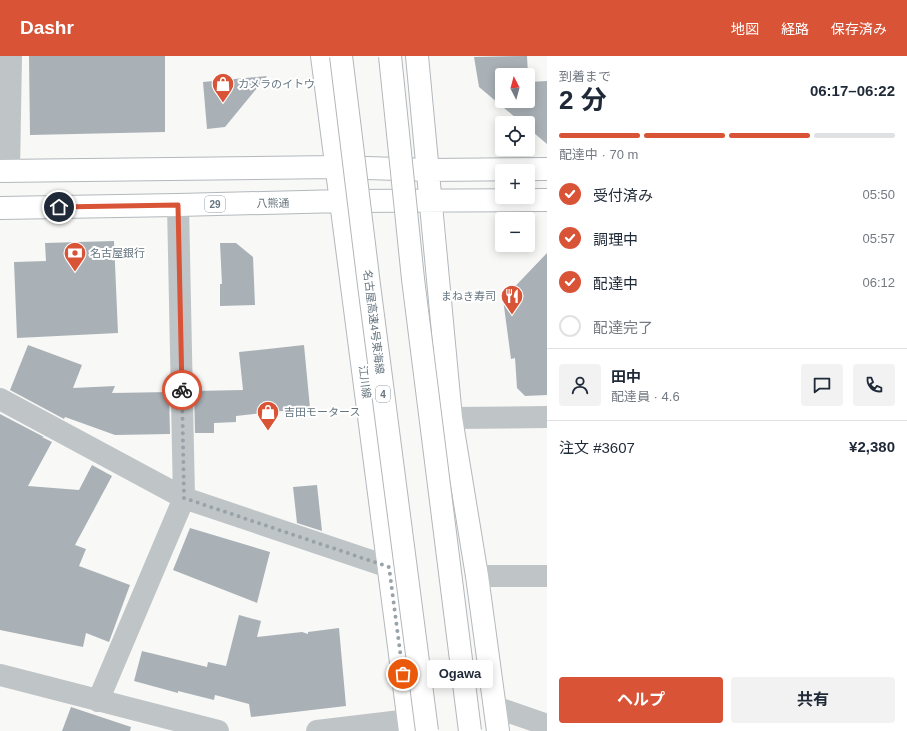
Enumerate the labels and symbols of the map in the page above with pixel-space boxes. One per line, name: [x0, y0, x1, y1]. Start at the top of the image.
north arrow: [495, 68, 535, 108]
shop icon: カメラのイトウ: [210, 71, 236, 104]
place label: カメラのイトウ: [238, 78, 315, 90]
pin: [42, 190, 76, 224]
road number: 29: [205, 196, 225, 212]
street label: 八熊通: [256, 197, 290, 209]
bank icon: 名古屋銀行: [62, 240, 88, 273]
place label: 名古屋銀行: [90, 247, 145, 259]
street label: 名古屋高速4号東海線: [362, 269, 386, 375]
restaurant icon: まねき寿司: [499, 283, 525, 316]
place label: まねき寿司: [441, 290, 496, 302]
street label: 江川線: [357, 365, 373, 399]
courier: [162, 370, 202, 410]
road number: 4: [376, 386, 390, 402]
shop icon: 吉田モータース: [255, 399, 281, 432]
place label: 吉田モータース: [284, 406, 360, 418]
pin: [386, 657, 420, 691]
callout: Ogawa: [427, 660, 493, 688]

